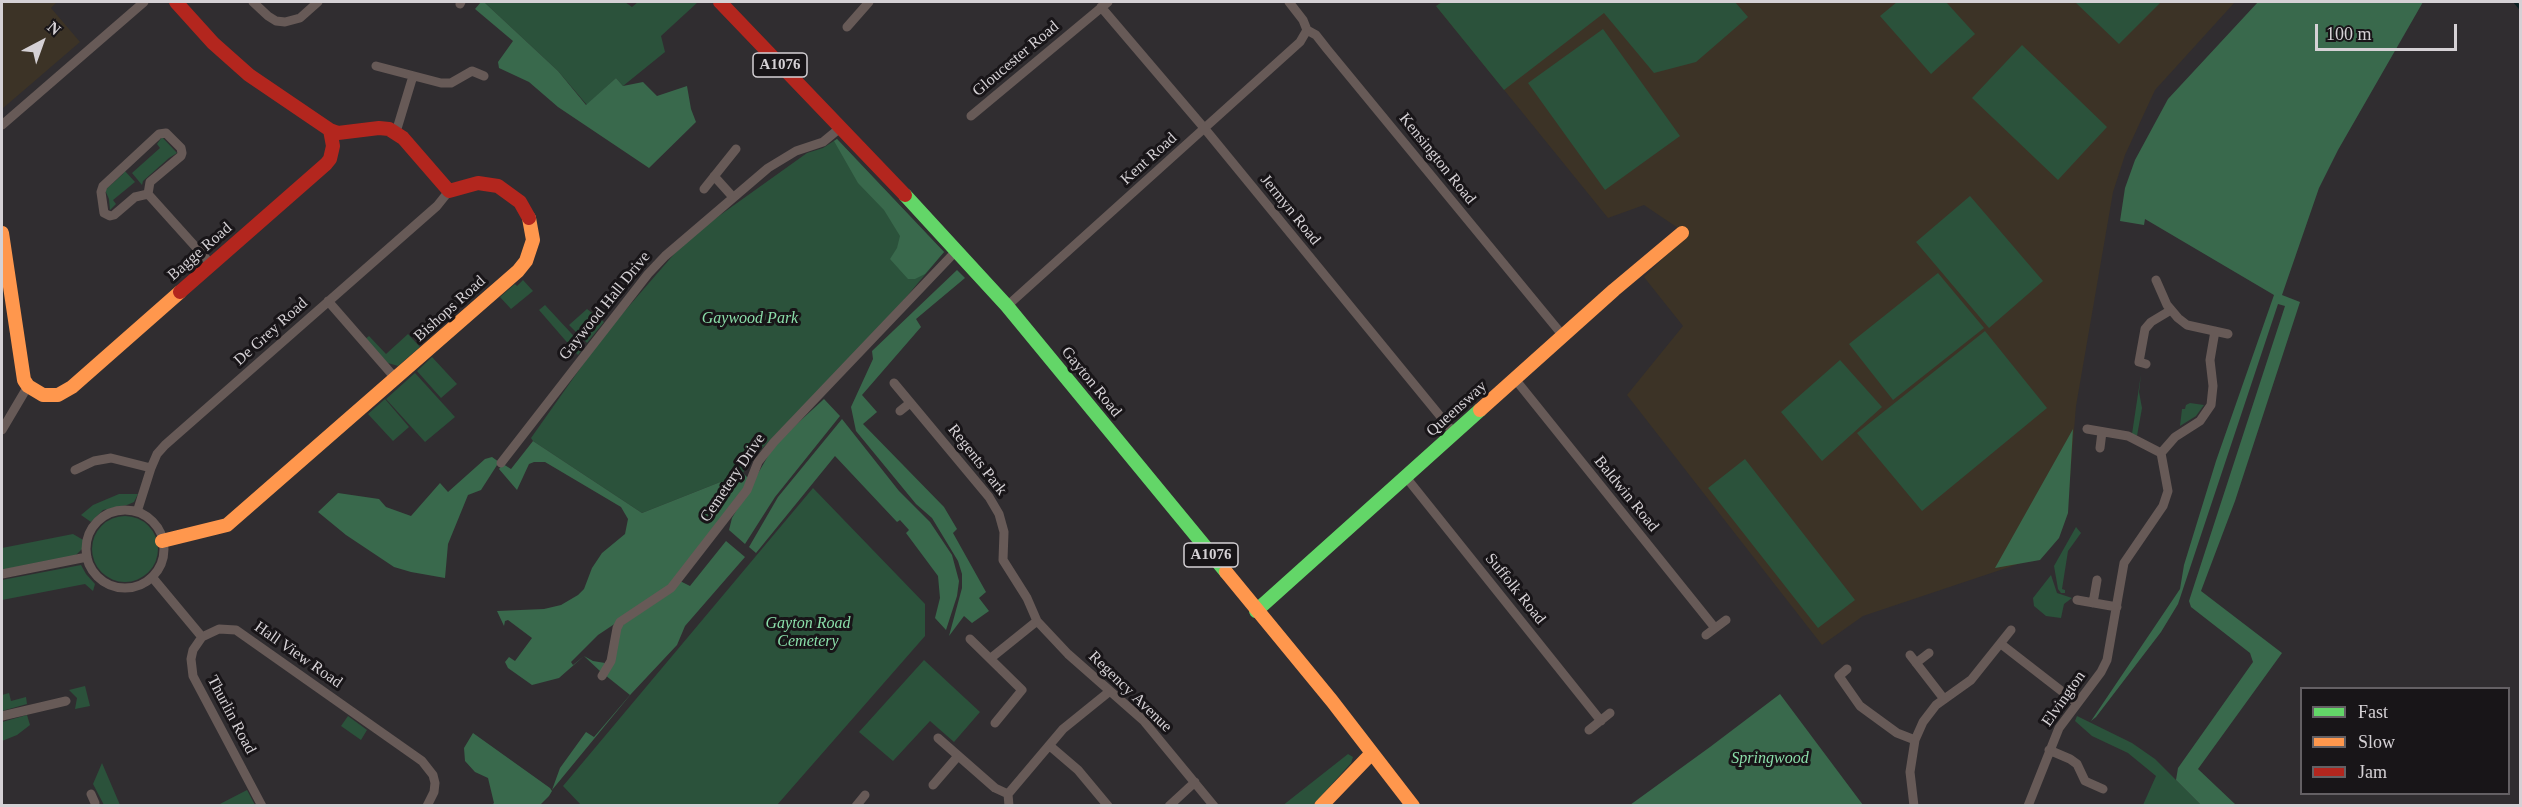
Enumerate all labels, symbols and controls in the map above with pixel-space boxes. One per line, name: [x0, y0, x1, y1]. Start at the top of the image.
north arrow: [12, 12, 72, 72]
scale bar: [2318, 12, 2460, 50]
street label: Gloucester Road: [969, 17, 1063, 101]
text: N: [44, 18, 64, 38]
text: 100 m: [2326, 24, 2372, 44]
road number: A1076: [753, 53, 807, 77]
street label: Kensington Road: [1394, 110, 1480, 208]
street label: Kent Road: [1117, 129, 1181, 189]
street label: Jermyn Road: [1256, 171, 1324, 249]
street label: Bagge Road: [164, 219, 236, 285]
street label: Gaywood Hall Drive: [555, 248, 655, 364]
street label: Bishops Road: [410, 272, 490, 346]
street label: De Grey Road: [230, 294, 312, 370]
park label: Gaywood Park: [702, 309, 798, 329]
street label: Gayton Road: [1057, 343, 1125, 421]
street label: Queensway: [1423, 377, 1491, 441]
street label: Regents Park: [943, 421, 1011, 499]
street label: Cemetery Drive: [696, 430, 770, 526]
street label: Baldwin Road: [1590, 452, 1662, 536]
road number: A1076: [1184, 543, 1238, 567]
street label: Suffolk Road: [1481, 550, 1549, 628]
park label: Gayton Road Cemetery: [766, 614, 850, 652]
street label: Hall View Road: [250, 618, 346, 692]
street label: Regency Avenue: [1084, 647, 1176, 737]
street label: Elvington: [2038, 668, 2090, 730]
street label: Thurlin Road: [202, 673, 260, 757]
legend: [2300, 687, 2510, 795]
text: Fast: [2358, 702, 2388, 722]
text: Slow: [2358, 732, 2395, 752]
park label: Springwood: [1731, 749, 1809, 769]
text: Jam: [2358, 762, 2387, 782]

